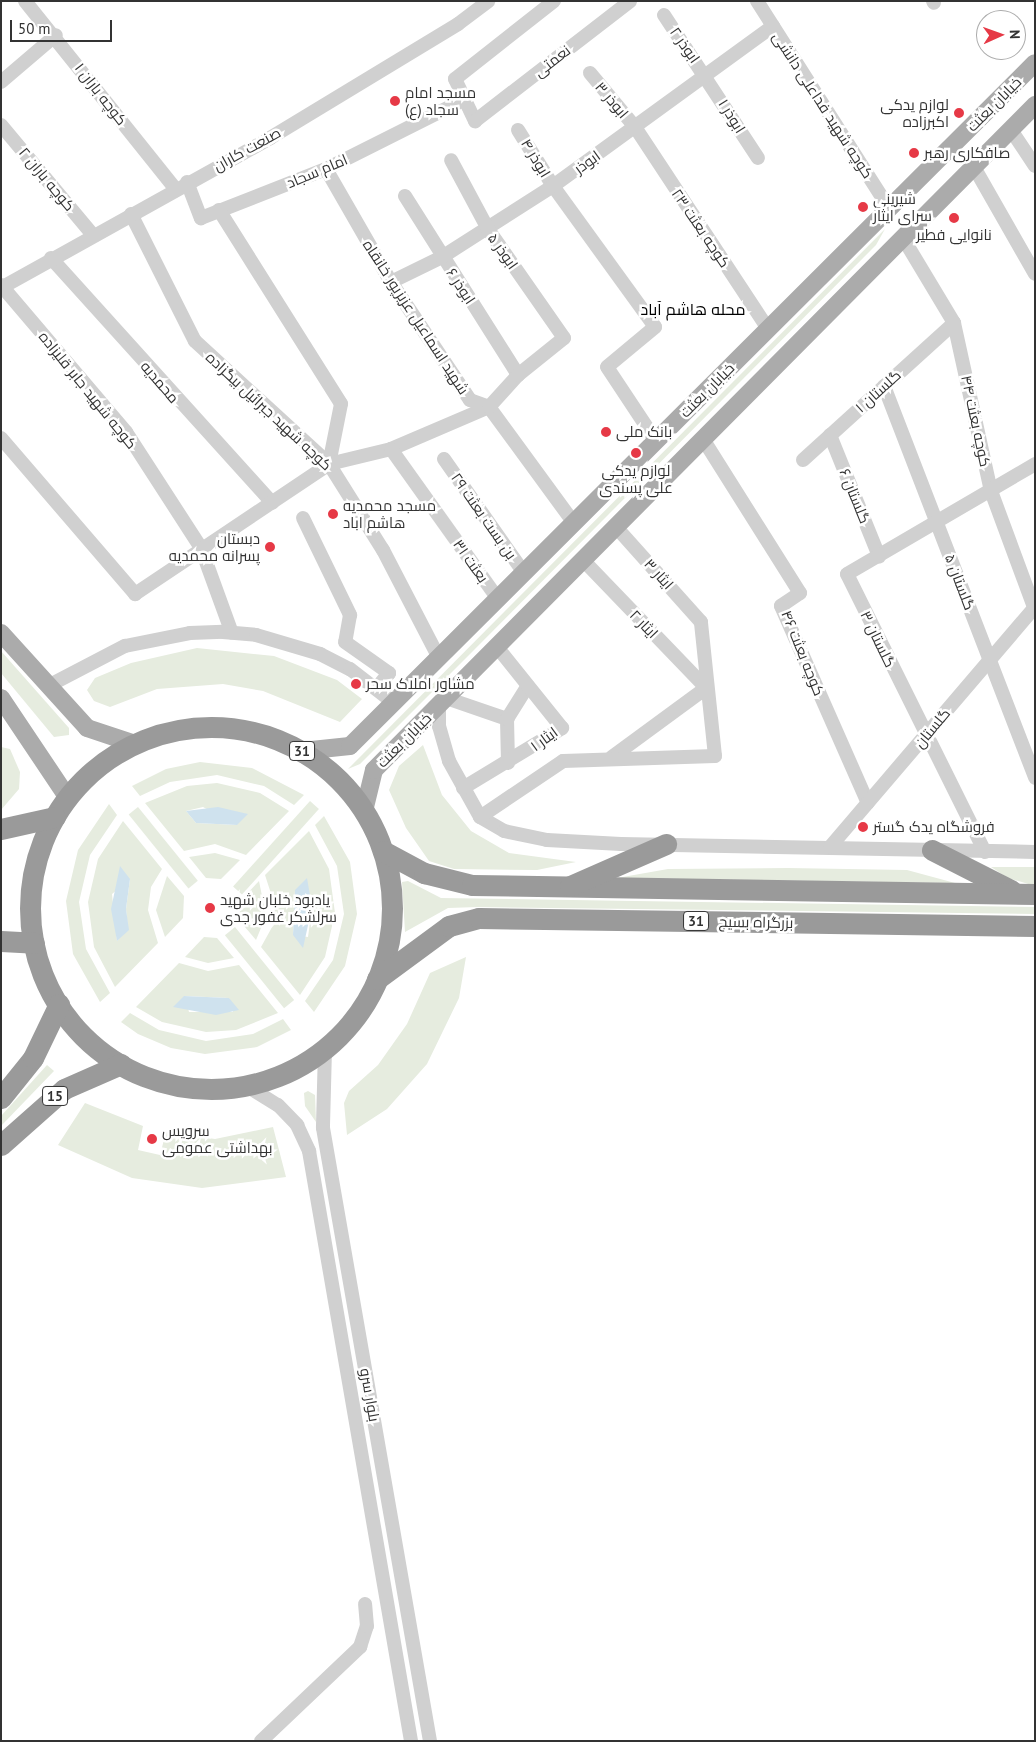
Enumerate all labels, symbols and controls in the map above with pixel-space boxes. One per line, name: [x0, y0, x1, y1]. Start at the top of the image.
scale bar: [12, 10, 115, 42]
north arrow: [976, 10, 1026, 60]
text: 50 m: [18, 19, 51, 38]
street label: ابوذر ۲: [666, 24, 704, 66]
street label: کوچه شهید فداعلی دانشی: [769, 28, 877, 182]
text: N: [1006, 30, 1024, 39]
street label: نعمتی: [530, 41, 574, 81]
street label: کوچه باران ۱: [71, 59, 131, 129]
street label: خیابان بعثت: [963, 73, 1025, 135]
street label: ابوذر ۳: [592, 78, 632, 122]
place label: مسجد امام سجاد (ع): [405, 83, 476, 118]
marker: مسجد امام سجاد (ع): [389, 95, 401, 107]
place label: لوازم یدکی اکبرزاده: [880, 95, 949, 130]
street label: ابوذر ۱: [715, 96, 749, 136]
marker: لوازم یدکی اکبرزاده: [953, 107, 965, 119]
street label: صنعت کاران: [210, 123, 284, 175]
street label: ابوذر ۴: [518, 135, 554, 181]
street label: کوچه باران ۲: [15, 144, 79, 214]
place label: صافکاری رهبر: [924, 144, 1010, 162]
street label: ابوذر: [570, 147, 604, 177]
marker: صافکاری رهبر: [908, 147, 920, 159]
street label: امام سجاد: [284, 150, 350, 192]
street label: کوچه بعثت ۲۳: [668, 185, 734, 271]
place label: شیرینی ‌سرای ایثار: [873, 189, 932, 224]
marker: شیرینی ‌سرای ایثار: [857, 201, 869, 213]
marker: نانوایی فطیر: [948, 212, 960, 224]
place label: نانوایی فطیر: [916, 226, 992, 244]
street label: ابوذر ۵: [484, 229, 522, 273]
street label: شهید اسماعیل عزیزپور خانقاه: [359, 236, 473, 398]
street label: ابوذر ۶: [443, 265, 479, 307]
district label: محله هاشم آباد: [641, 299, 745, 319]
street label: کوچه شهید جابر قلیزاده: [35, 328, 141, 452]
street label: کوچه شهید جبرائیل بیگزاده: [202, 348, 336, 474]
street label: محمدیه: [137, 357, 183, 407]
street label: خیابان بعثت: [676, 359, 738, 421]
street label: گلستان ۱: [852, 366, 904, 416]
street label: کوچه بعثت ۴۴: [958, 374, 994, 468]
place label: بانک ملی: [616, 423, 672, 441]
marker: بانک ملی: [600, 426, 612, 438]
marker: لوازم یدکی علی پسندی: [630, 447, 642, 459]
place label: لوازم یدکی علی پسندی: [599, 461, 673, 496]
street label: گلستان ۶: [836, 466, 874, 526]
street label: بن بست بعثت ۲۹: [448, 469, 520, 563]
place label: مسجد محمدیه هاشم اباد: [343, 496, 436, 531]
marker: مسجد محمدیه هاشم اباد: [327, 508, 339, 520]
place label: دبستان پسرانه محمدیه: [169, 529, 260, 564]
street label: بعثت ۳۱: [450, 536, 492, 586]
marker: دبستان پسرانه محمدیه: [264, 541, 276, 553]
street label: گلستان ۵: [941, 551, 979, 613]
street label: ایثار ۳: [641, 555, 677, 593]
street label: ایثار ۲: [626, 606, 662, 642]
street label: کوچه بعثت ۴۶: [778, 608, 828, 698]
street label: گلستان ۳: [857, 608, 899, 670]
place label: مشاور املاک سحر: [366, 675, 475, 693]
marker: مشاور املاک سحر: [350, 678, 362, 690]
street label: گلستان: [910, 704, 954, 752]
street label: خیابان بعثت: [373, 709, 435, 771]
street label: ایثار ۱: [527, 723, 561, 755]
road number: 31: [288, 739, 316, 762]
place label: فروشگاه یدک گستر: [873, 818, 995, 836]
marker: فروشگاه یدک گستر: [857, 821, 869, 833]
place label: یادبود خلبان شهید سرلشکر غفور جدی: [220, 890, 337, 925]
marker: یادبود خلبان شهید سرلشکر غفور جدی: [204, 902, 216, 914]
road number: 31: [682, 909, 710, 932]
street label: بزرگراه بسیج: [719, 912, 793, 932]
road number: 15: [41, 1084, 69, 1108]
place label: سرویس بهداشتی عمومی: [162, 1121, 273, 1156]
marker: سرویس بهداشتی عمومی: [146, 1133, 158, 1145]
street label: بلوار سرو: [356, 1367, 384, 1423]

